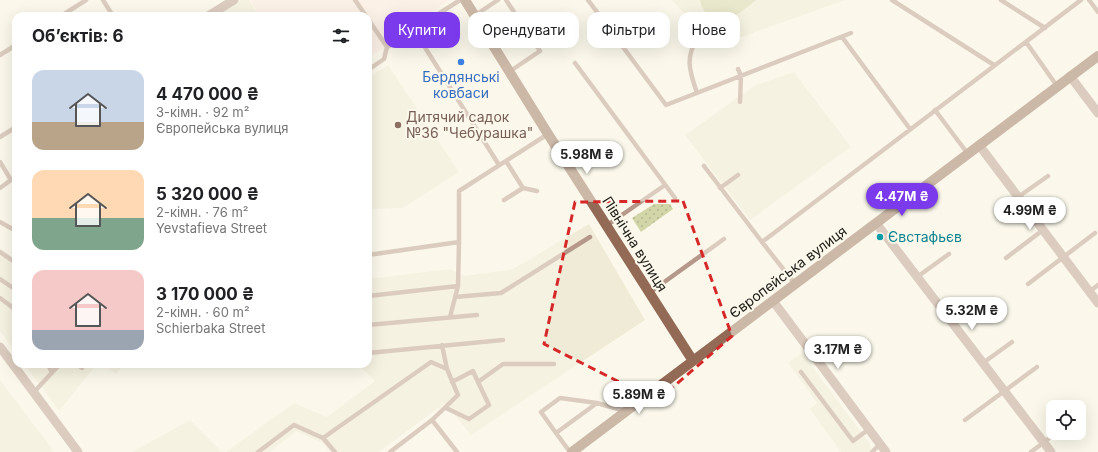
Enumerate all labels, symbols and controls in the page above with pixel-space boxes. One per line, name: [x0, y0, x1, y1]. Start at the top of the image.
chip: Купити: [384, 12, 460, 48]
chip: Орендувати: [468, 12, 579, 48]
chip: Фільтри: [587, 12, 670, 48]
chip: Нове: [678, 12, 740, 48]
icon: filters: [330, 25, 352, 47]
text: Об’єктів: 6: [32, 26, 124, 46]
marker: Бердянські ковбаси: [456, 57, 466, 67]
place label: Бердянські ковбаси: [422, 68, 500, 101]
text: 4 470 000 ₴: [156, 84, 259, 104]
icon: home: [64, 86, 112, 134]
text: 3-кімн. · 92 m²: [156, 104, 249, 120]
place label: Дитячий садок №36 "Чебурашка": [406, 108, 533, 141]
text: Європейська вулиця: [156, 120, 288, 136]
marker: Дитячий садок №36 "Чебурашка": [393, 120, 403, 130]
pin: 5.98M ₴: [550, 141, 624, 175]
text: 5.98M ₴: [560, 146, 614, 162]
pin: 4.47M ₴: [865, 183, 939, 217]
text: 5 320 000 ₴: [156, 184, 259, 204]
icon: home: [64, 186, 112, 234]
text: 4.47M ₴: [875, 188, 929, 204]
street label: Північна вулиця: [599, 193, 672, 295]
pin: 4.99M ₴: [993, 197, 1067, 231]
text: 4.99M ₴: [1003, 202, 1057, 218]
text: 2-кімн. · 76 m²: [156, 204, 249, 220]
text: Yevstafieva Street: [156, 220, 267, 236]
street label: Європейська вулиця: [726, 222, 850, 321]
place label: Євстафьєв: [888, 228, 962, 245]
marker: Євстафьєв: [875, 232, 885, 242]
text: 3 170 000 ₴: [156, 284, 254, 304]
icon: home: [64, 286, 112, 334]
pin: 5.32M ₴: [935, 297, 1009, 331]
text: 5.32M ₴: [945, 302, 999, 318]
text: 2-кімн. · 60 m²: [156, 304, 250, 320]
text: Schierbaka Street: [156, 320, 265, 336]
pin: 3.17M ₴: [801, 336, 875, 370]
text: 3.17M ₴: [813, 341, 863, 357]
pin: 5.89M ₴: [602, 381, 676, 415]
text: 5.89M ₴: [612, 386, 666, 402]
map controls: [1046, 400, 1086, 440]
button: locate: [1046, 400, 1086, 440]

